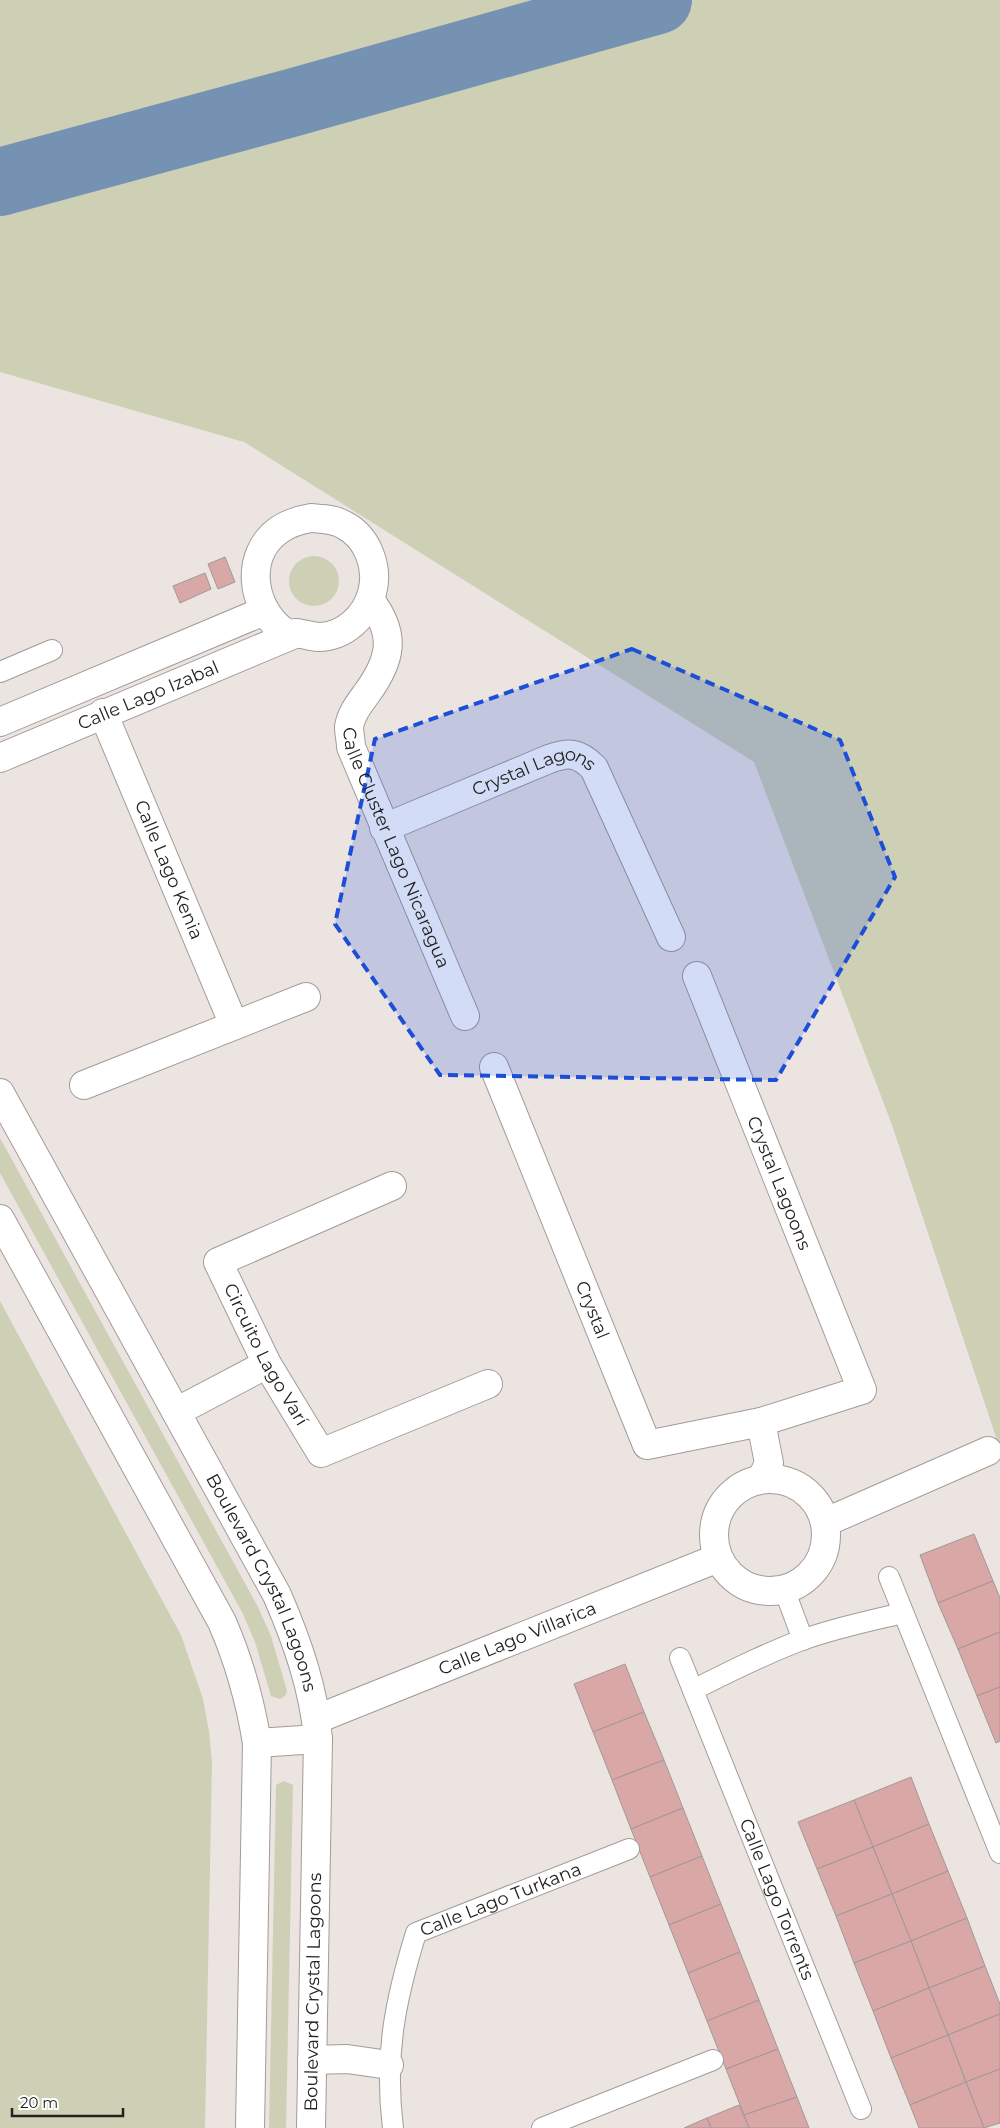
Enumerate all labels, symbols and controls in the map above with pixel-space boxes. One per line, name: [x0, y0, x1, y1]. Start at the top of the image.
street label: Calle Lago Izabal: [75, 656, 222, 735]
street label: Calle Cluster Lago Nicaragua: [338, 726, 454, 971]
street label: Crystal Lagons: [469, 743, 601, 801]
street label: Calle Lago Kenia: [130, 797, 208, 943]
street label: Crystal Lagoons: [742, 1113, 816, 1253]
street label: Crystal: [571, 1278, 614, 1342]
street label: Circuito Lago Varí: [219, 1280, 313, 1431]
street label: Boulevard Crystal Lagoons: [201, 1470, 321, 1694]
street label: Calle Lago Villarica: [435, 1597, 600, 1680]
street label: Calle Lago Torrents: [735, 1815, 819, 1983]
street label: Calle Lago Turkana: [417, 1858, 584, 1941]
street label: Boulevard Crystal Lagoons: [300, 1872, 326, 2112]
scale bar: [12, 2086, 124, 2118]
text: 20 m: [20, 2093, 58, 2112]

